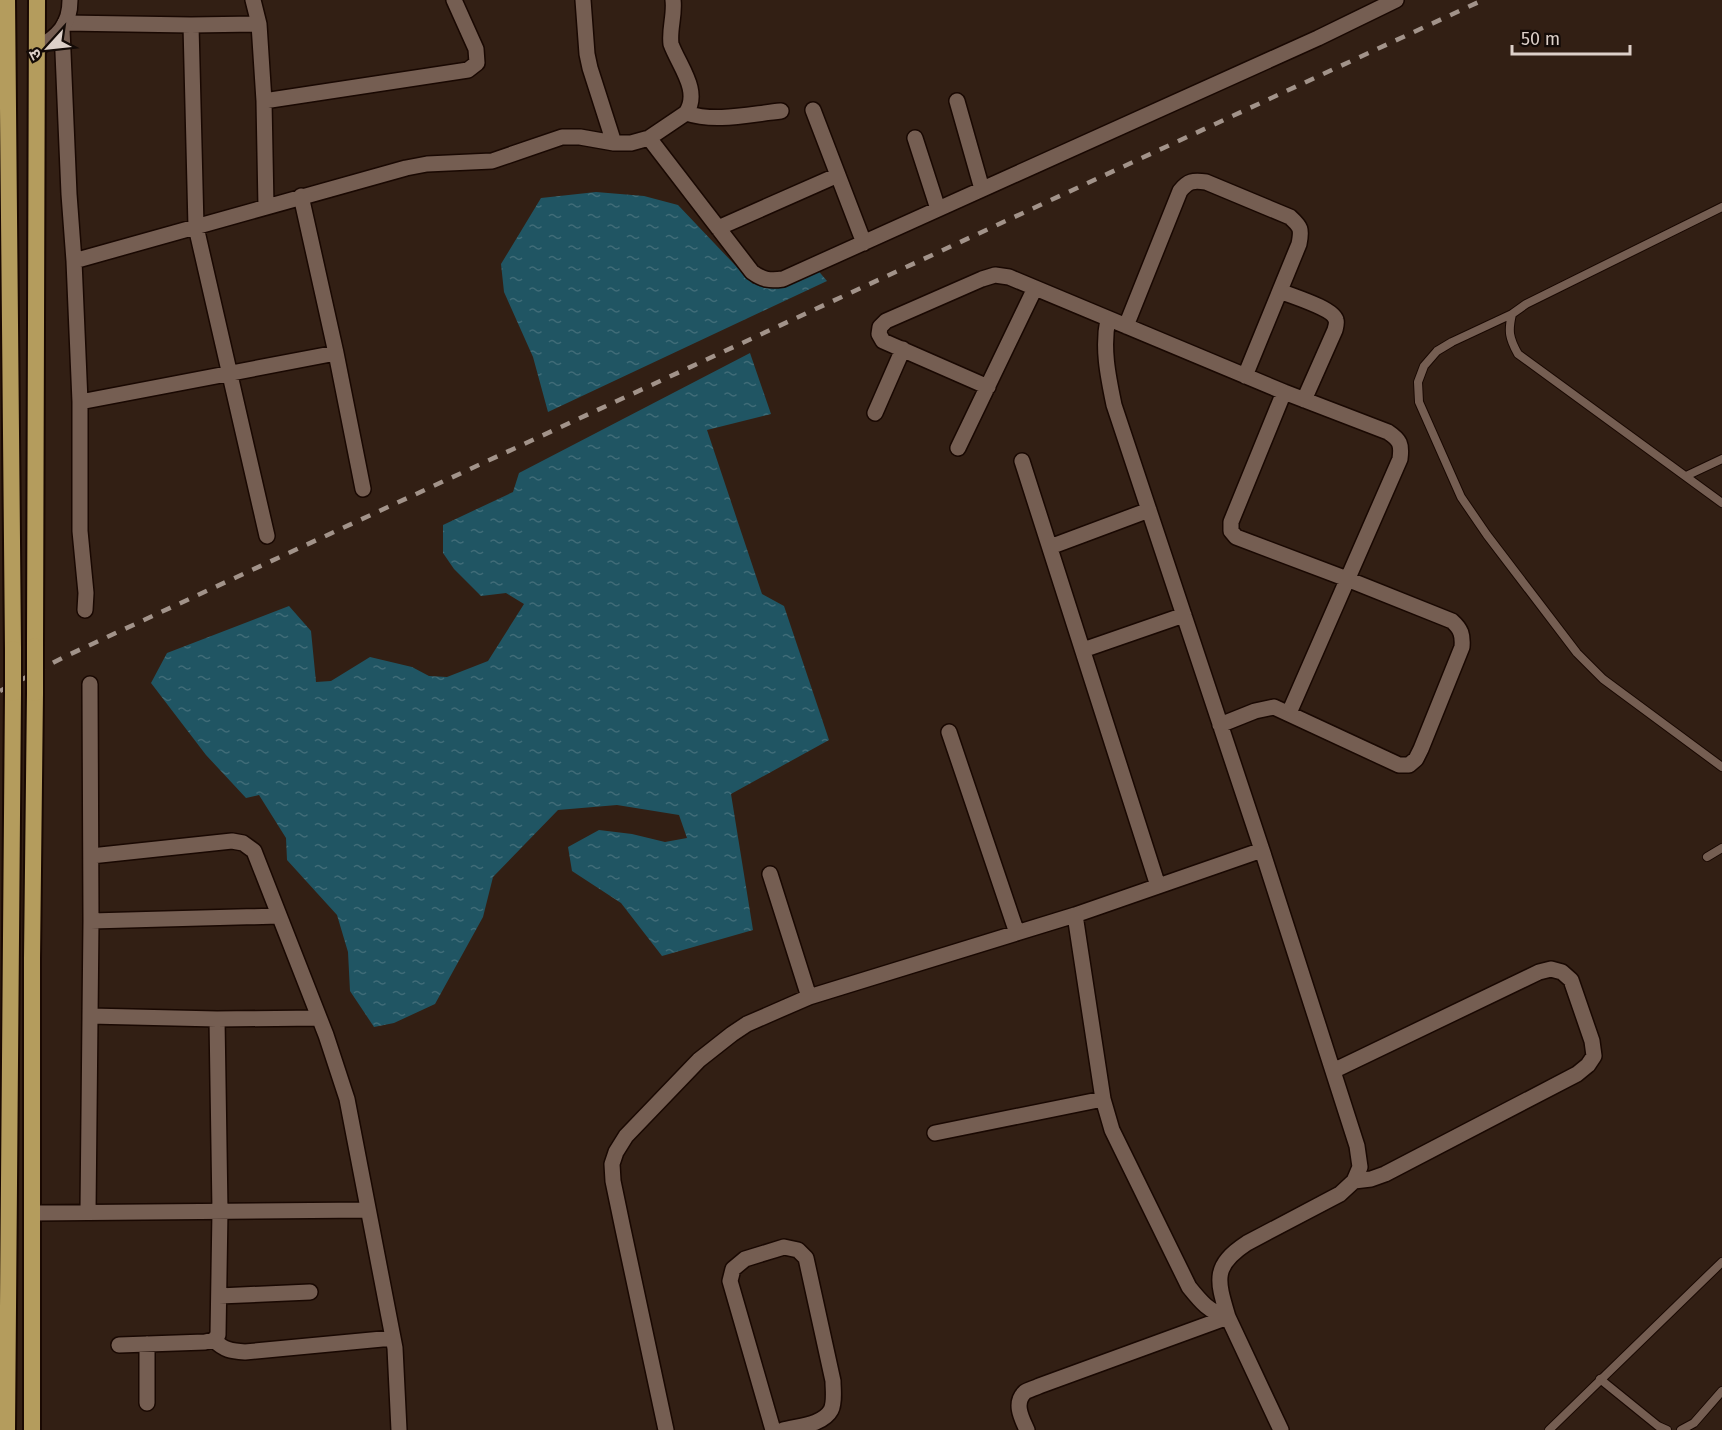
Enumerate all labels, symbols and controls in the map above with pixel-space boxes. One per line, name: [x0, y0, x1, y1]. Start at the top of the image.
north arrow: [18, 18, 78, 78]
scale bar: [1512, 18, 1630, 56]
text: 50 m: [1521, 28, 1560, 50]
text: उ: [24, 46, 46, 63]

